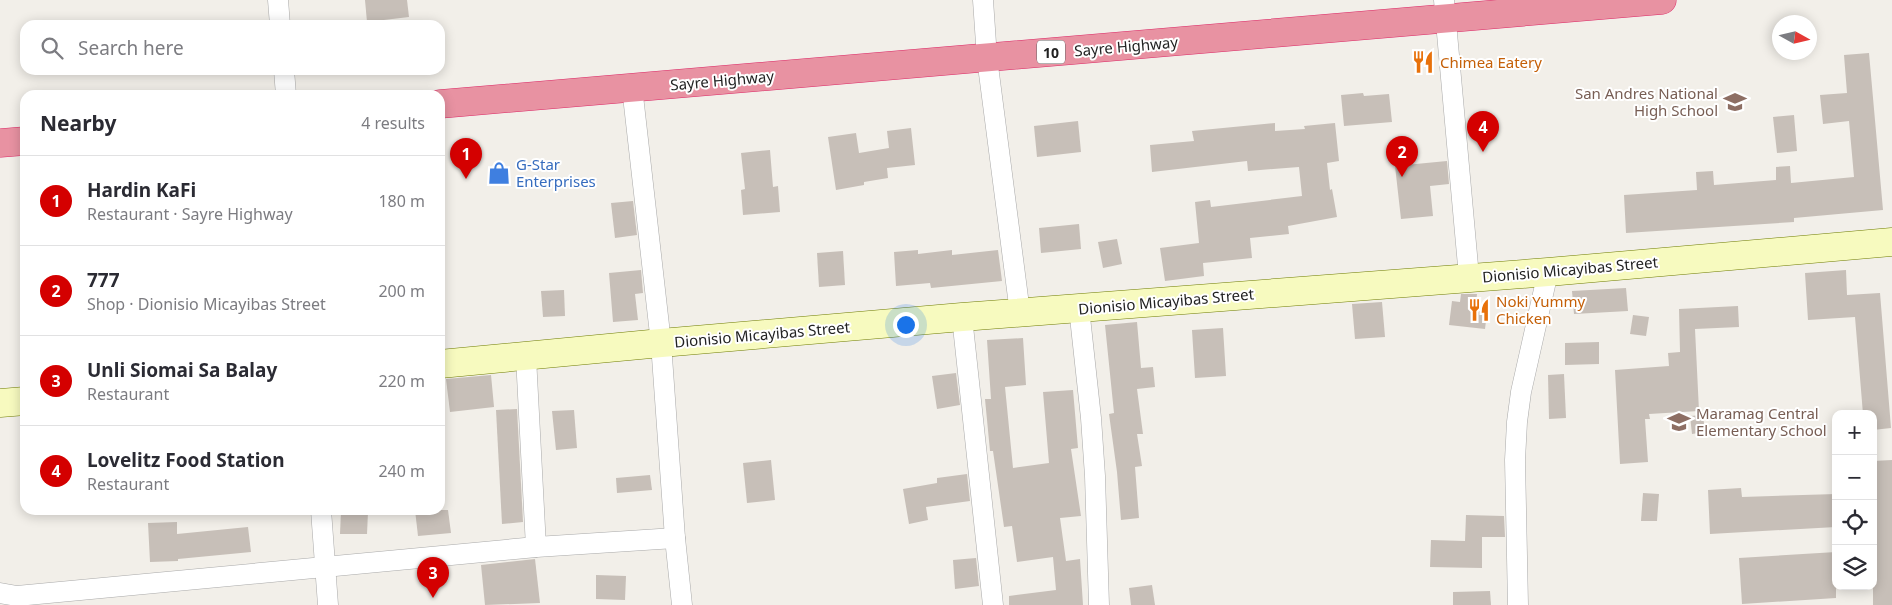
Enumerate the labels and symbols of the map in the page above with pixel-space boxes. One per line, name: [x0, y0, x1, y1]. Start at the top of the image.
north arrow: [1772, 15, 1817, 60]
street label: Sayre Highway: [1073, 31, 1179, 60]
road number: 10: [1037, 41, 1065, 64]
restaurant icon: Chimea Eatery: [1410, 49, 1436, 75]
place label: Chimea Eatery: [1440, 52, 1542, 72]
street label: Sayre Highway: [669, 65, 775, 94]
place label: San Andres National High School: [1575, 83, 1718, 120]
school or university icon: San Andres National High School: [1722, 89, 1748, 115]
pin: 4: [1467, 111, 1499, 152]
pin: 2: [1386, 136, 1418, 177]
pin: 1: [450, 138, 482, 179]
place label: G-Star Enterprises: [516, 154, 596, 191]
shop icon: G-Star Enterprises: [486, 160, 512, 186]
street label: Dionisio Micayibas Street: [1481, 251, 1659, 287]
street label: Dionisio Micayibas Street: [1077, 283, 1255, 319]
place label: Noki Yummy Chicken: [1496, 291, 1586, 328]
restaurant icon: Noki Yummy Chicken: [1466, 297, 1492, 323]
your location: [893, 312, 919, 338]
street label: Dionisio Micayibas Street: [673, 316, 851, 352]
place label: Maramag Central Elementary School: [1696, 403, 1827, 440]
school or university icon: Maramag Central Elementary School: [1666, 409, 1692, 435]
pin: 3: [417, 557, 449, 598]

